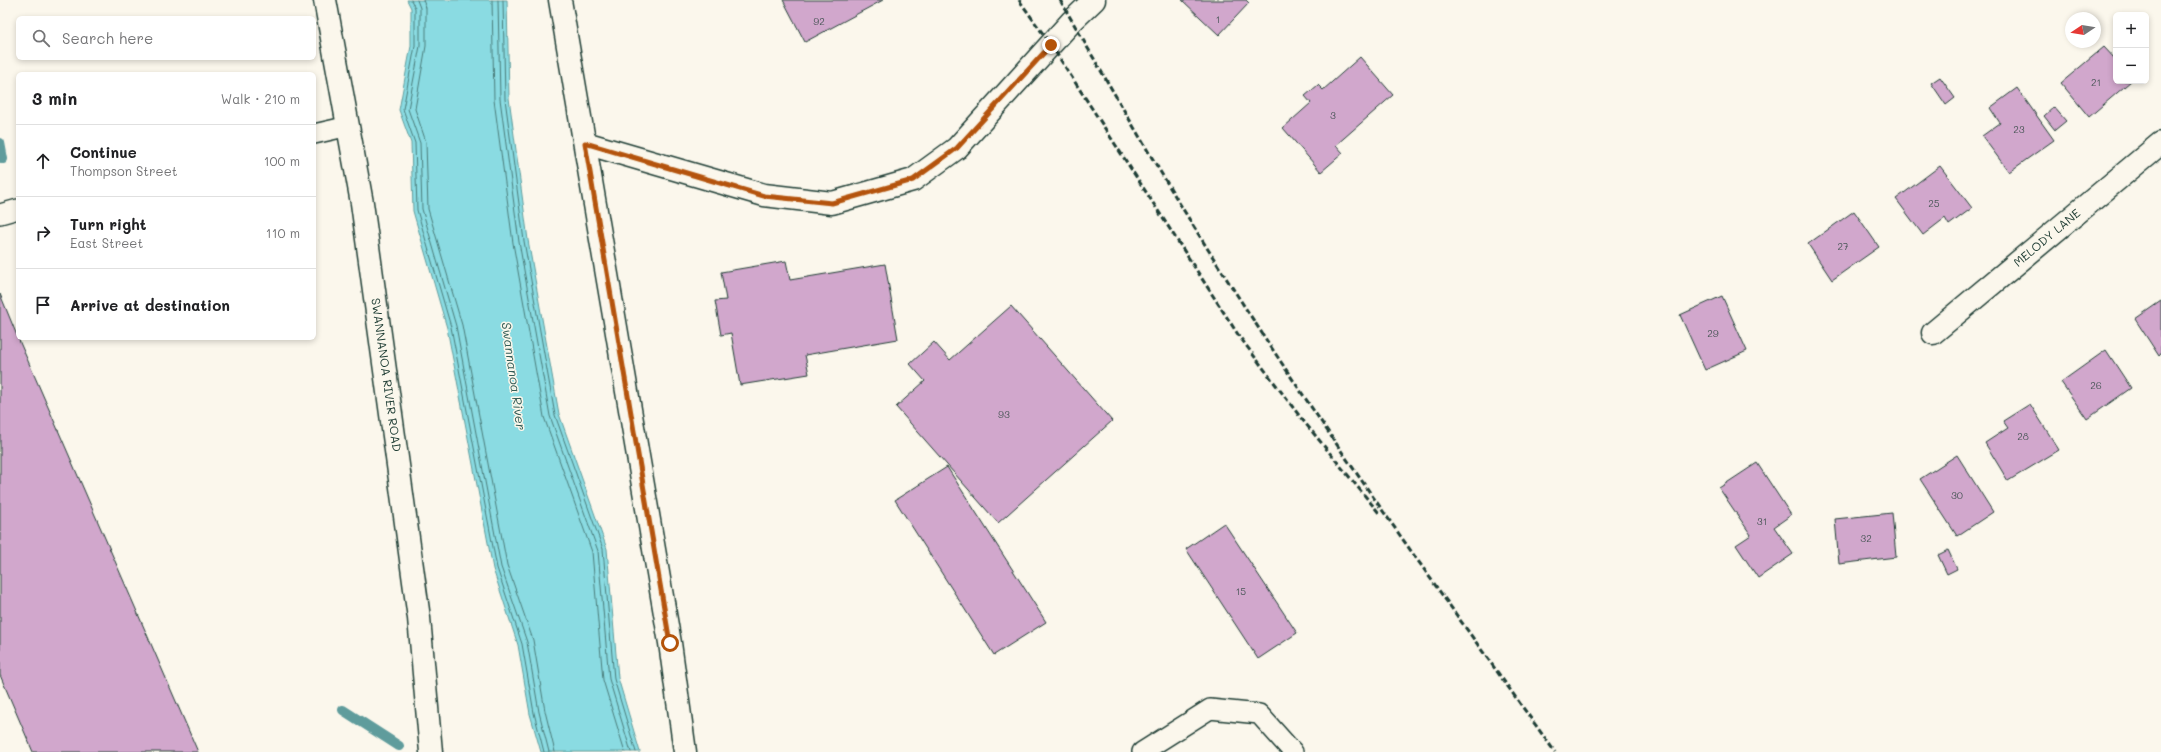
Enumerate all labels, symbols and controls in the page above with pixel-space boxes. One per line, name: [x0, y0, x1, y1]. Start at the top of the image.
house number: 1: [1216, 12, 1220, 26]
north arrow: [2065, 12, 2101, 48]
map controls: [2113, 12, 2149, 84]
button: +: [2113, 12, 2149, 48]
house number: 92: [813, 14, 825, 28]
search box: [16, 16, 316, 60]
icon: search: [30, 27, 52, 49]
text: Search here: [62, 28, 153, 48]
route end: [1042, 36, 1060, 54]
button: −: [2113, 48, 2149, 84]
house number: 21: [2091, 75, 2101, 89]
text: 3 min: [32, 87, 77, 109]
text: Walk · 210 m: [221, 90, 300, 107]
house number: 3: [1330, 108, 1336, 122]
house number: 23: [2013, 122, 2025, 136]
text: Continue: [70, 142, 137, 162]
icon: ahead: [32, 150, 54, 172]
text: 100 m: [264, 152, 300, 169]
text: Thompson Street: [70, 162, 177, 179]
house number: 25: [1928, 196, 1940, 210]
street label: MELODY LANE: [2010, 204, 2083, 270]
text: Turn right: [70, 214, 147, 234]
icon: right: [32, 222, 54, 244]
text: 110 m: [266, 224, 300, 241]
text: East Street: [70, 234, 143, 251]
house number: 27: [1837, 239, 1849, 253]
icon: arrive: [32, 294, 54, 316]
text: Arrive at destination: [70, 295, 230, 315]
street label: SWANNANOA RIVER ROAD: [368, 297, 406, 453]
water label: Swannanoa River: [498, 321, 531, 432]
house number: 29: [1707, 326, 1719, 340]
house number: 26: [2090, 378, 2102, 392]
house number: 93: [998, 407, 1010, 421]
house number: 28: [2017, 429, 2029, 443]
house number: 30: [1951, 488, 1963, 502]
house number: 31: [1757, 514, 1767, 528]
house number: 32: [1860, 531, 1872, 545]
house number: 15: [1236, 584, 1246, 598]
route start: [661, 634, 679, 652]

